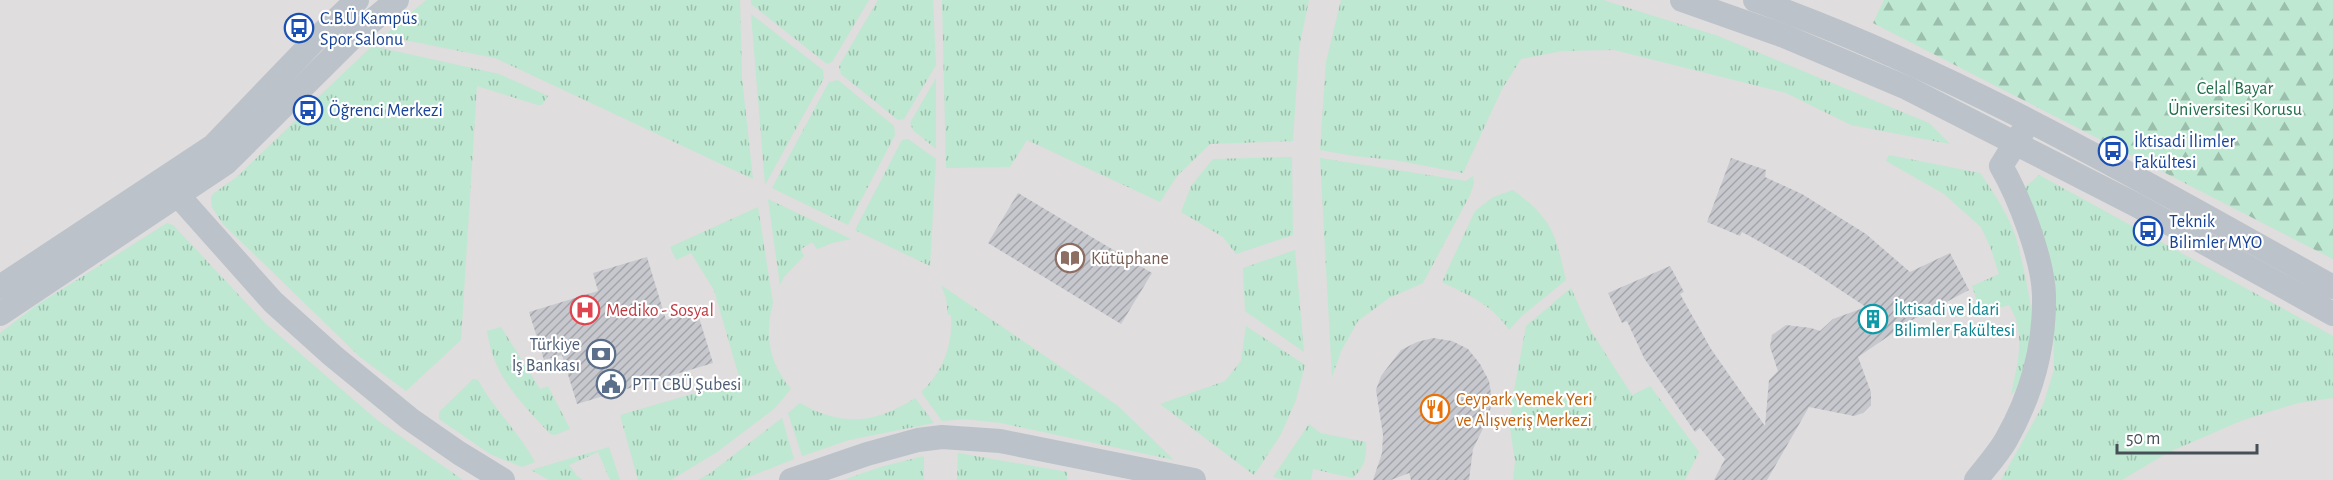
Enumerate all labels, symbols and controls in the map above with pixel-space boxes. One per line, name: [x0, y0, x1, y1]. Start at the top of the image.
place label: C.B.Ü Kampüs Spor Salonu: [320, 8, 417, 49]
bus stop icon: C.B.Ü Kampüs Spor Salonu: [283, 12, 315, 44]
park label: Celal Bayar Üniversitesi Korusu: [2168, 80, 2302, 119]
bus stop icon: Öğrenci Merkezi: [292, 94, 324, 126]
place label: Öğrenci Merkezi: [329, 100, 443, 120]
place label: İktisadi İlimler Fakültesi: [2134, 131, 2235, 172]
bus stop icon: İktisadi İlimler Fakültesi: [2097, 135, 2129, 167]
place label: Teknik Bilimler MYO: [2169, 213, 2262, 252]
bus stop icon: Teknik Bilimler MYO: [2132, 215, 2164, 247]
library icon: Kütüphane: [1054, 242, 1086, 274]
place label: Kütüphane: [1091, 250, 1169, 268]
hospital icon: Mediko - Sosyal: [569, 294, 601, 326]
place label: İktisadi ve İdari Bilimler Fakültesi: [1894, 299, 2015, 340]
place label: Mediko - Sosyal: [606, 302, 714, 320]
building icon: İktisadi ve İdari Bilimler Fakültesi: [1857, 303, 1889, 335]
place label: Türkiye İş Bankası: [512, 336, 580, 375]
bank icon: Türkiye İş Bankası: [585, 338, 617, 370]
public building icon: PTT CBÜ Şubesi: [595, 368, 627, 400]
place label: PTT CBÜ Şubesi: [632, 374, 741, 394]
place label: Ceypark Yemek Yeri ve Alışveriş Merkezi: [1456, 391, 1593, 430]
restaurant icon: Ceypark Yemek Yeri ve Alışveriş Merkezi: [1419, 393, 1451, 425]
scale bar: [2117, 417, 2256, 455]
text: 50 m: [2126, 430, 2160, 448]

